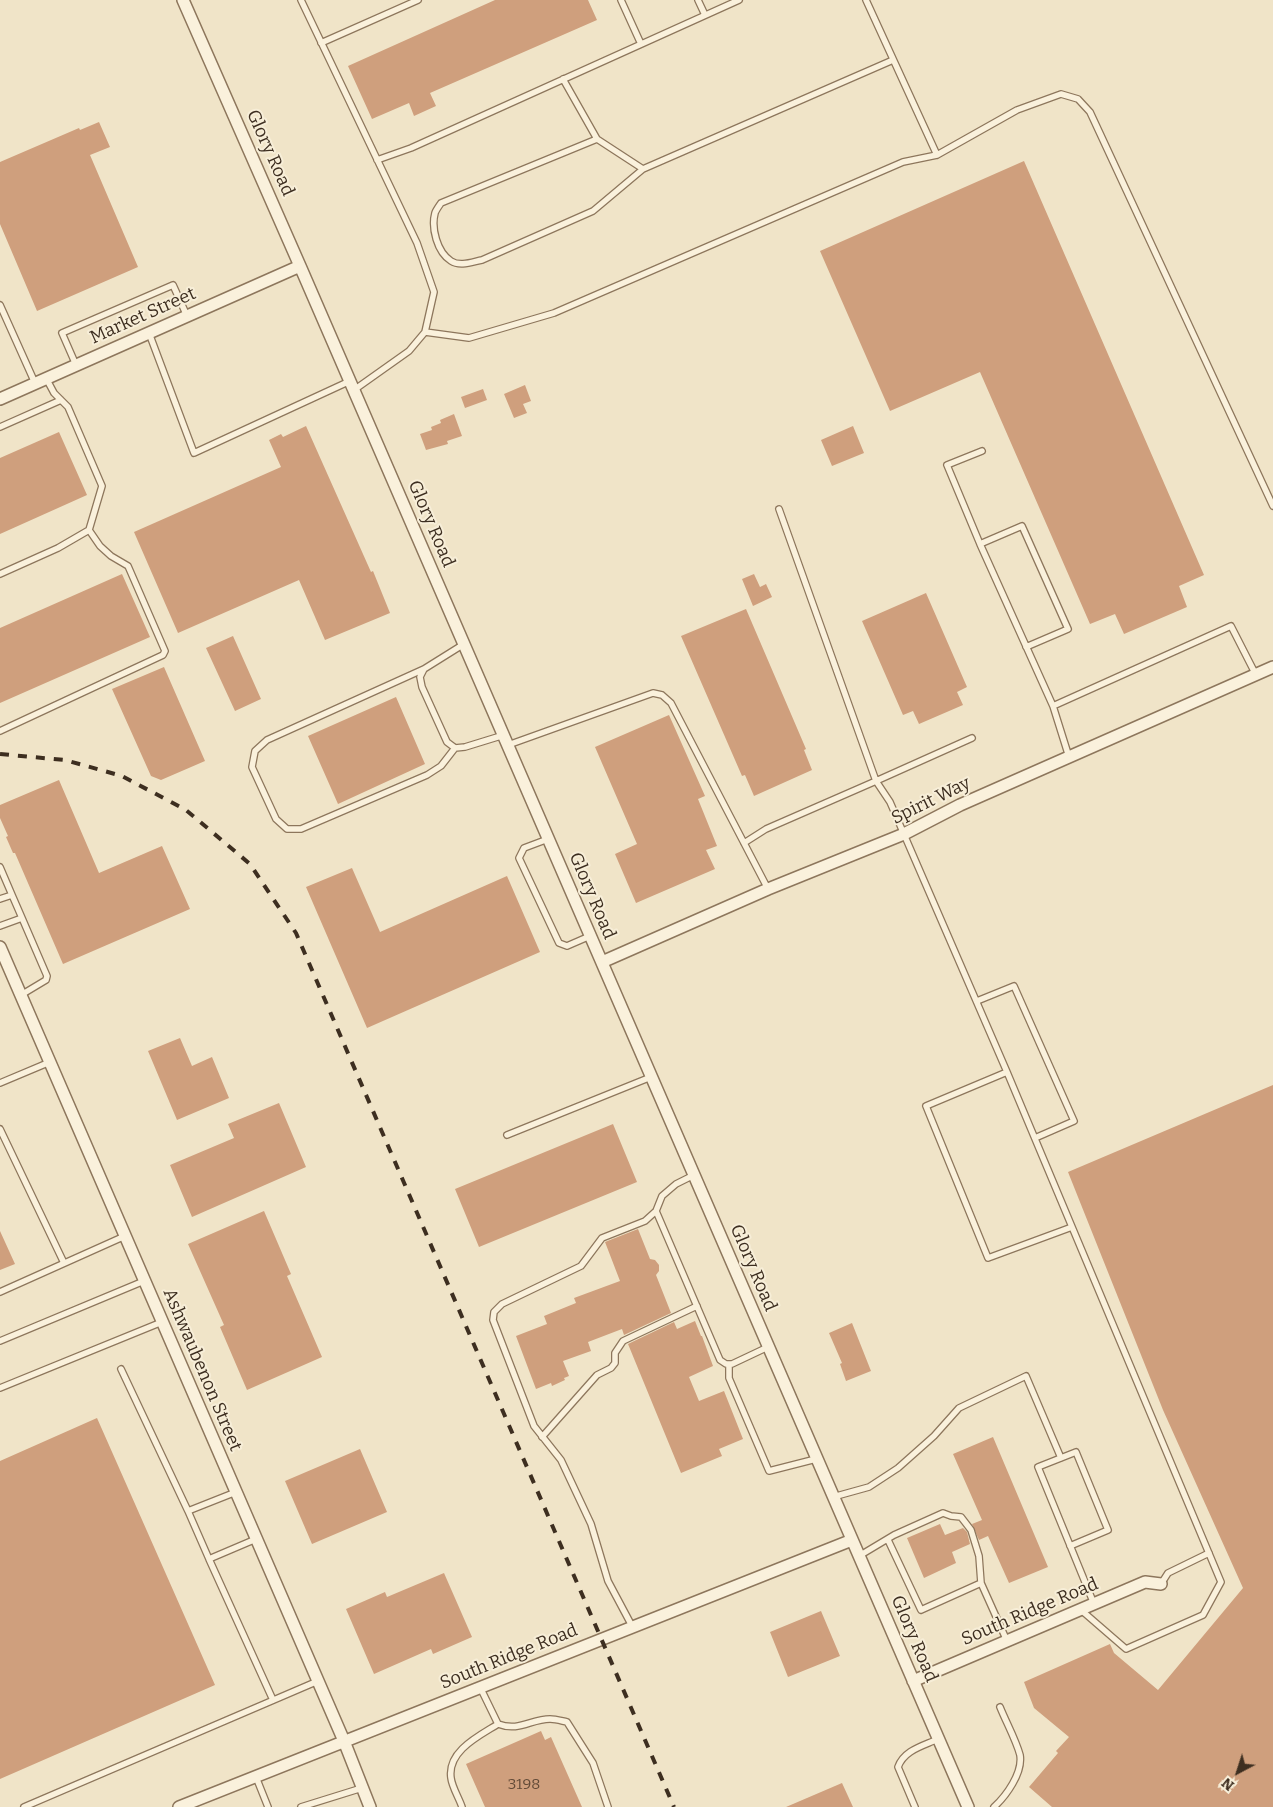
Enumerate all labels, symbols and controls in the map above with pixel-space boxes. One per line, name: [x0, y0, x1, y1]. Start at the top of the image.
street label: Glory Road: [241, 106, 299, 200]
street label: Market Street: [87, 283, 199, 349]
street label: Glory Road: [403, 477, 459, 571]
street label: Spirit Way: [888, 773, 974, 829]
street label: Glory Road: [564, 849, 620, 943]
street label: Glory Road: [725, 1221, 781, 1315]
street label: Ashwaubenon Street: [158, 1285, 246, 1455]
street label: South Ridge Road: [958, 1573, 1102, 1651]
street label: Glory Road: [886, 1592, 942, 1686]
street label: South Ridge Road: [437, 1620, 581, 1694]
north arrow: [1213, 1747, 1263, 1797]
text: N: [1218, 1774, 1238, 1794]
house number: 3198: [508, 1776, 540, 1794]

